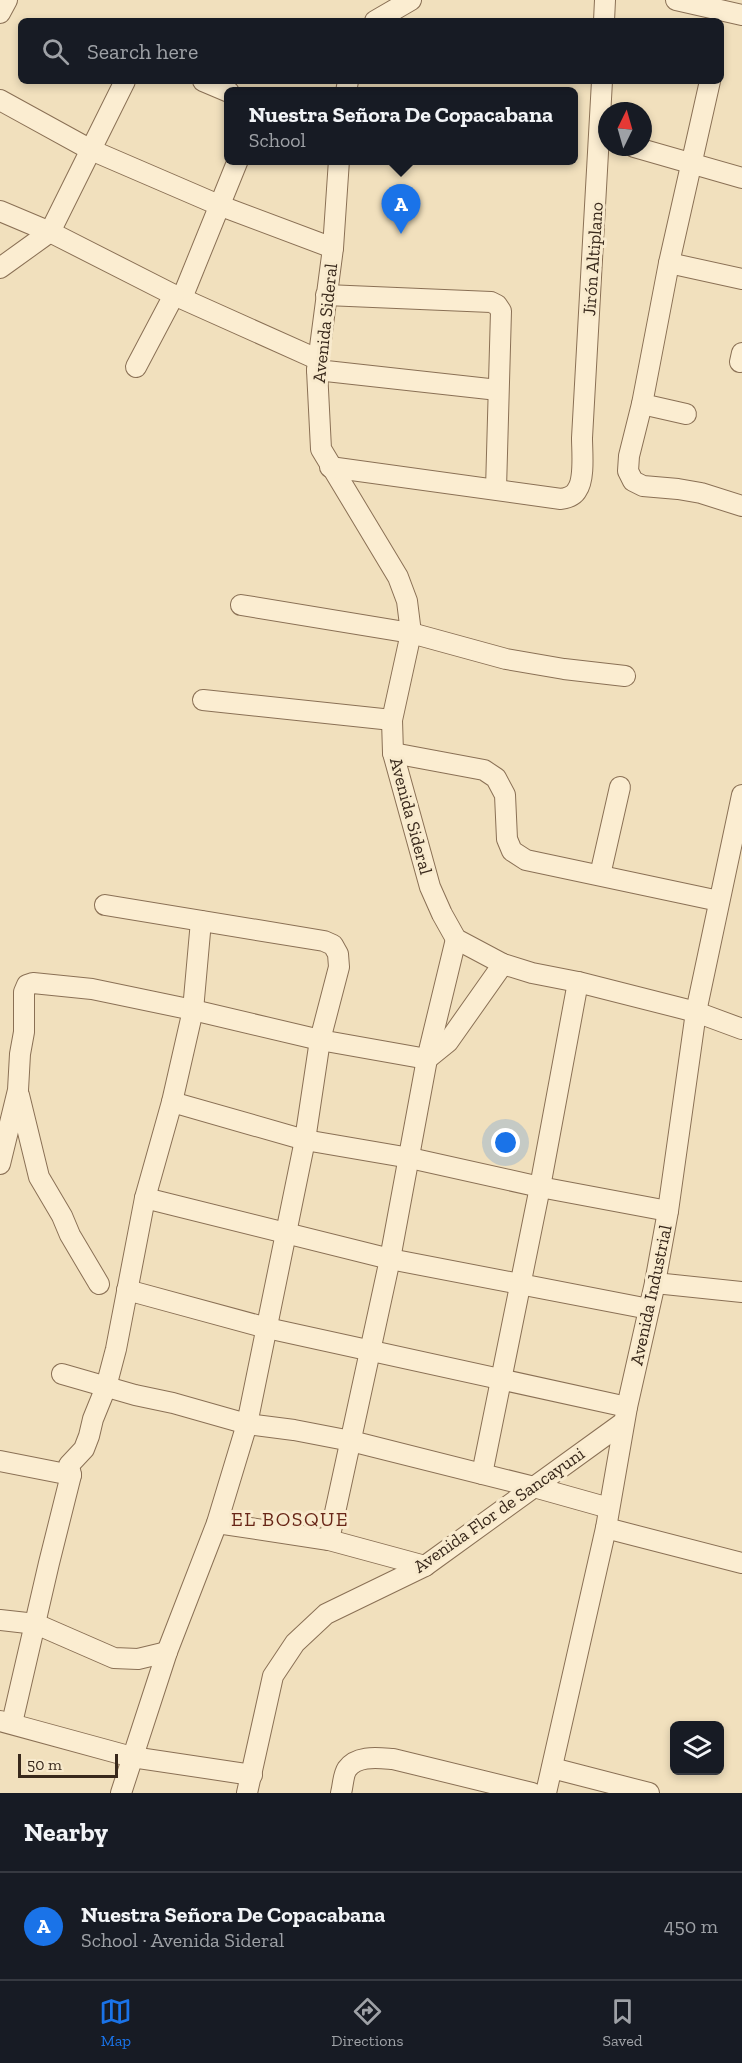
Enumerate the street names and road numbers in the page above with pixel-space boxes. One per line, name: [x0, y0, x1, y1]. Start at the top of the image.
street label: Jirón Altiplano: [578, 201, 608, 317]
street label: Avenida Sideral: [308, 262, 342, 384]
street label: Avenida Sideral: [385, 755, 437, 877]
street label: Avenida Industrial: [625, 1223, 677, 1367]
street label: Avenida Flor de Sancayuni: [409, 1443, 589, 1577]

